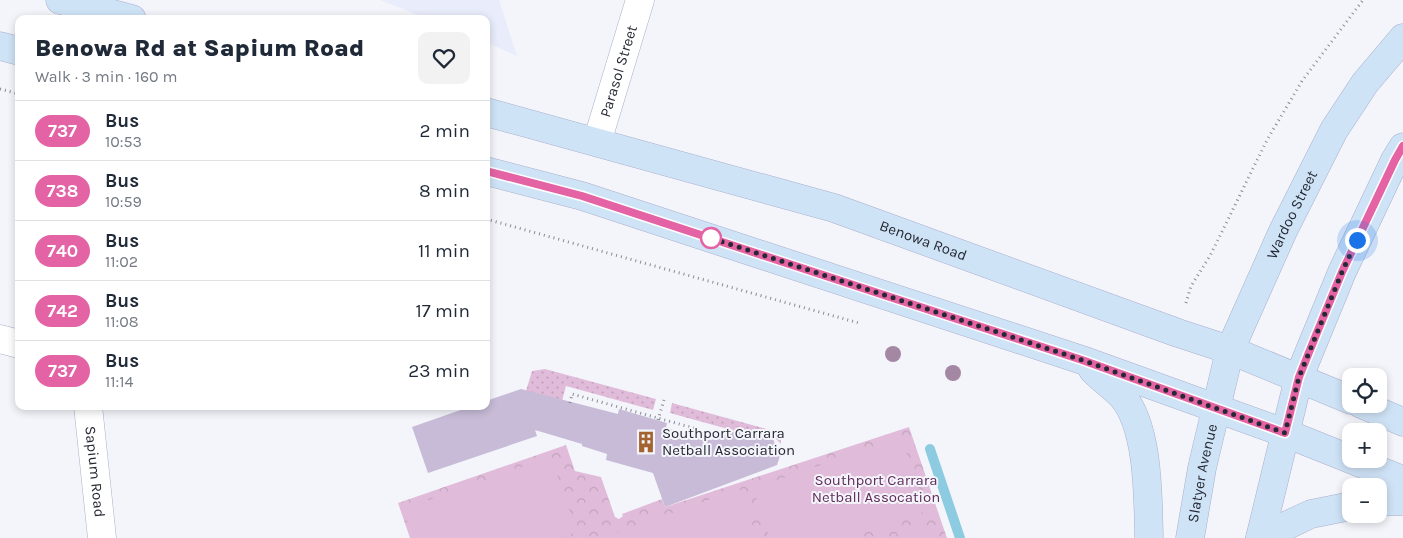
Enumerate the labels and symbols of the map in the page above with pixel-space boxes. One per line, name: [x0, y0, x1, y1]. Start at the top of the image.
street label: Parasol Street: [596, 23, 641, 119]
street label: Wardoo Street: [1263, 167, 1321, 262]
street label: Benowa Road: [877, 216, 969, 265]
unlabelled marker: [700, 227, 722, 249]
your location: [1345, 228, 1370, 253]
street label: Slatyer Avenue: [1184, 422, 1221, 524]
place label: Southport Carrara Netball Association: [662, 424, 795, 459]
street label: Sapium Road: [81, 425, 109, 518]
building icon: Southport Carrara Netball Association: [633, 429, 659, 455]
park label: Southport Carrara Netball Assocation: [812, 471, 940, 506]

